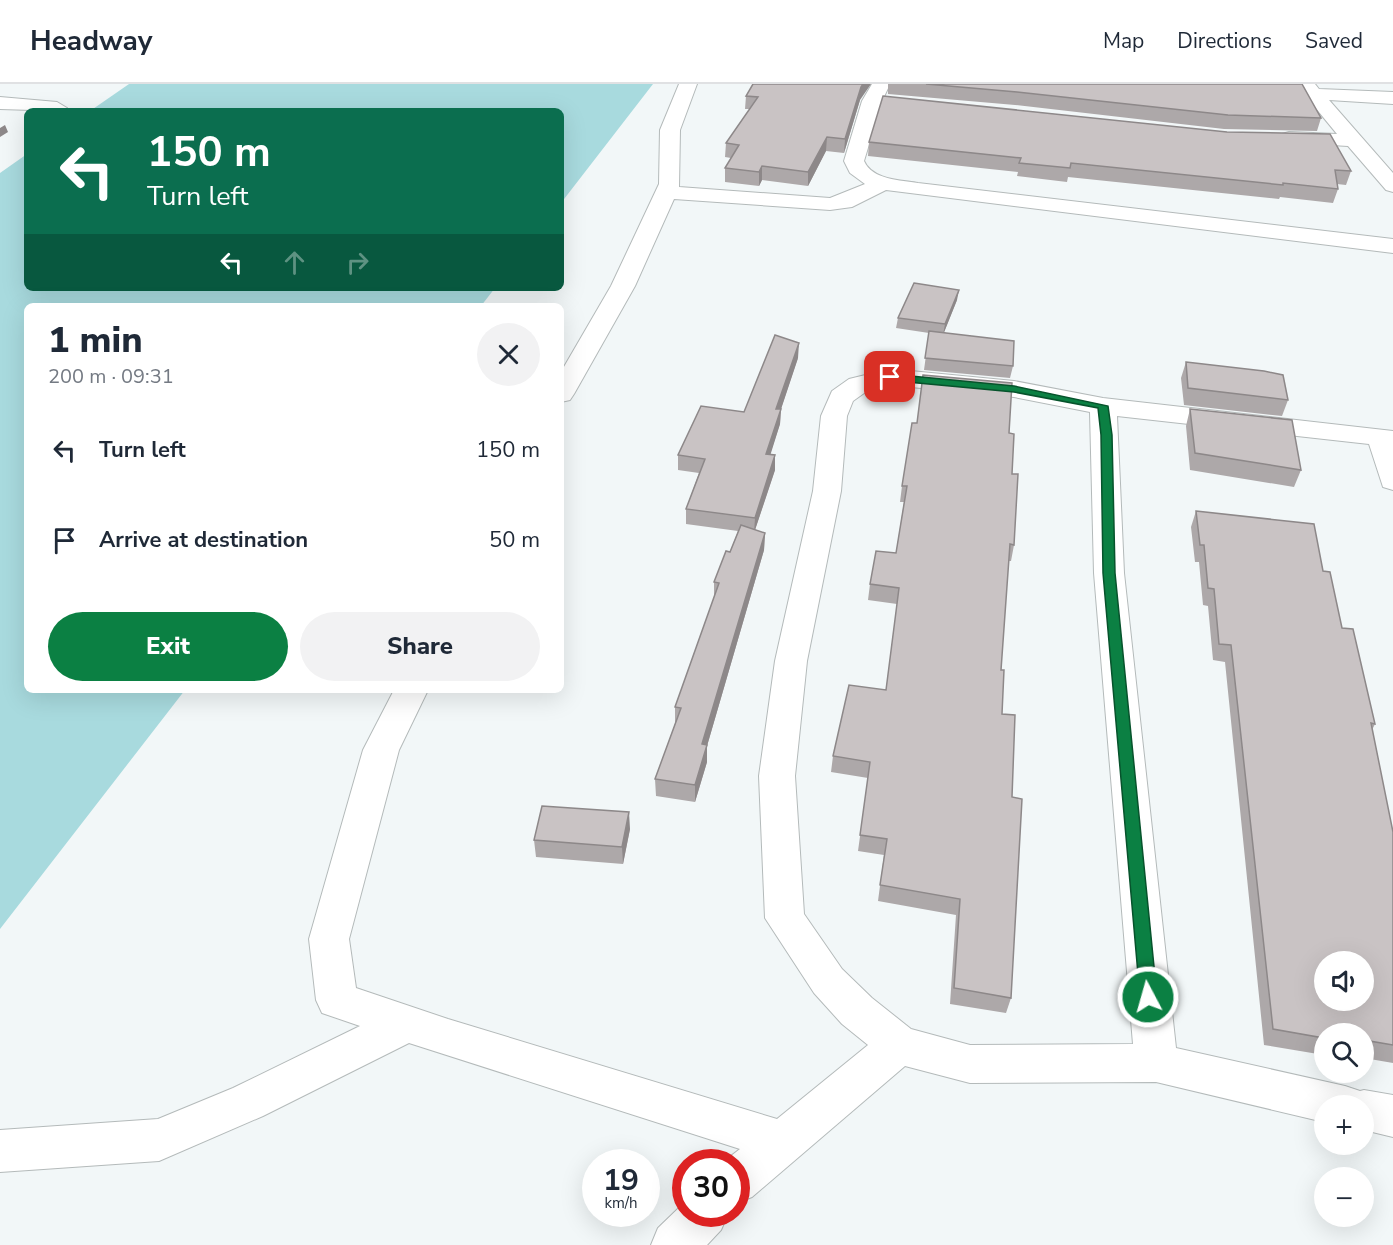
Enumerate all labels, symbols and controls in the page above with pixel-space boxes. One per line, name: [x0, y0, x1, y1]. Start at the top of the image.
text: Headway: [30, 22, 152, 60]
text: Map: [1103, 27, 1144, 55]
text: Directions: [1177, 27, 1272, 55]
text: Saved: [1305, 27, 1363, 55]
text: 150 m: [147, 124, 271, 181]
icon: left: [48, 132, 126, 210]
text: Turn left: [147, 178, 248, 215]
icon: left: [215, 246, 248, 279]
icon: ahead: [278, 246, 311, 279]
icon: right: [341, 246, 374, 279]
text: 1 min: [48, 316, 143, 365]
button: close: [477, 323, 540, 386]
pin: [864, 351, 915, 402]
icon: arrive: [873, 360, 906, 393]
text: 200 m · 09:31: [48, 363, 174, 390]
icon: left: [48, 434, 81, 467]
text: Turn left: [99, 435, 186, 465]
text: 150 m: [476, 435, 540, 465]
icon: arrive: [48, 524, 81, 557]
text: Arrive at destination: [99, 525, 308, 555]
text: 50 m: [489, 525, 540, 555]
button: Exit: [48, 612, 288, 681]
button: Share: [300, 612, 540, 681]
map controls: [1314, 951, 1374, 1227]
button: sound: [1314, 951, 1374, 1011]
position arrow: [1116, 965, 1180, 1029]
button: search: [1314, 1023, 1374, 1083]
button: +: [1314, 1095, 1374, 1155]
speed limit sign: 30: [672, 1149, 750, 1227]
text: 19: [603, 1160, 639, 1201]
button: −: [1314, 1167, 1374, 1227]
text: km/h: [604, 1193, 638, 1213]

